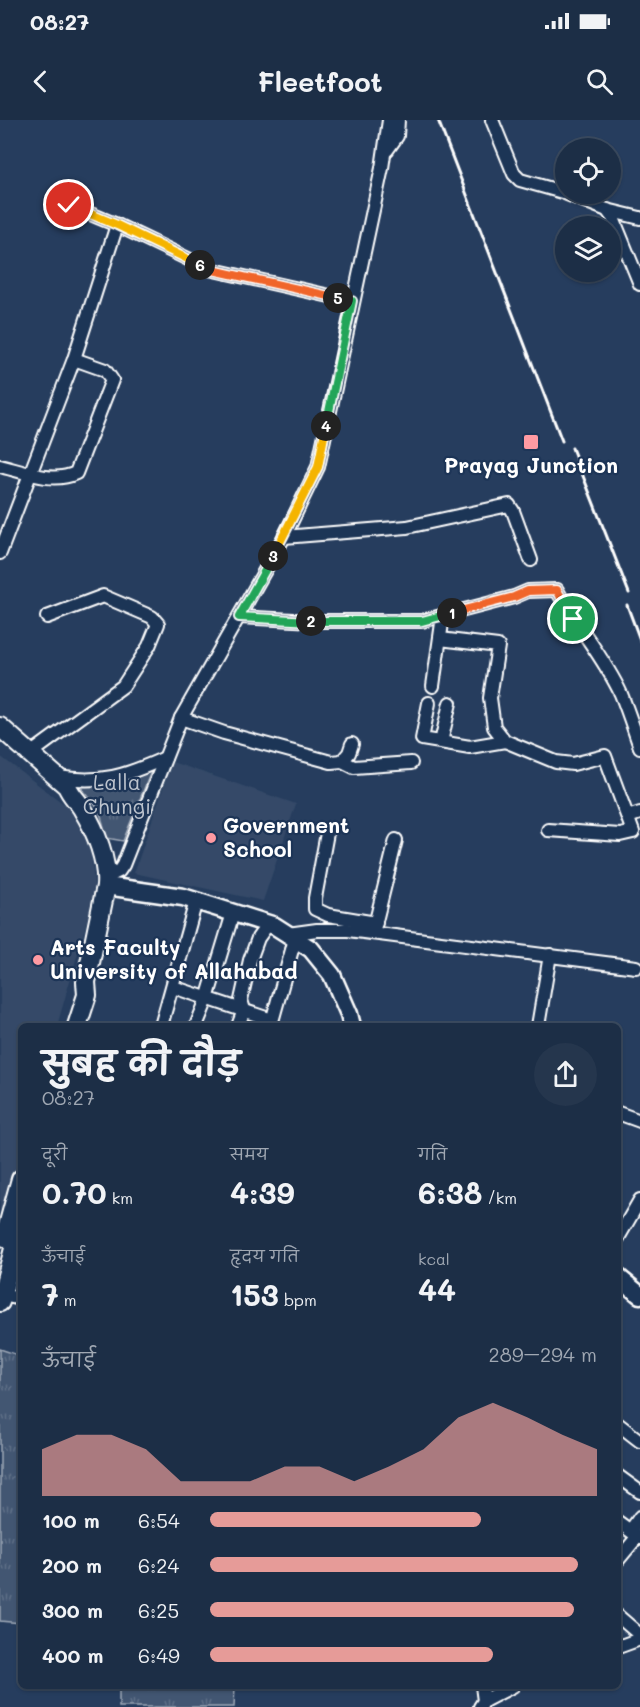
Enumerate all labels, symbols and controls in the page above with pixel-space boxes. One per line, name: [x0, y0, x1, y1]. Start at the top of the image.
text: 08:27: [30, 7, 89, 36]
text: Fleetfoot: [257, 64, 383, 99]
icon: back: [24, 65, 57, 98]
icon: search: [583, 65, 616, 98]
map controls: [555, 138, 621, 282]
button: locate: [555, 138, 621, 204]
pin: [43, 179, 94, 230]
icon: check: [52, 188, 85, 221]
button: layers: [555, 216, 621, 282]
pin: 6: [185, 250, 215, 280]
text: 6: [195, 254, 205, 275]
pin: 5: [323, 283, 353, 313]
text: 5: [333, 287, 343, 308]
pin: 4: [311, 411, 341, 441]
text: 4: [321, 415, 331, 436]
marker: Prayag Junction: [522, 433, 540, 451]
place label: Prayag Junction: [444, 451, 618, 479]
pin: 3: [258, 541, 288, 571]
text: 3: [268, 545, 278, 566]
pin: [547, 593, 598, 644]
pin: 1: [437, 598, 467, 628]
text: 1: [448, 602, 456, 623]
icon: arrive: [556, 602, 589, 635]
pin: 2: [296, 606, 326, 636]
text: 2: [307, 610, 315, 631]
park label: Lalla Chungi: [83, 768, 151, 819]
place label: Government School: [223, 811, 349, 862]
marker: Government School: [204, 831, 218, 845]
place label: Arts Faculty University of Allahabad: [50, 933, 298, 985]
marker: Arts Faculty University of Allahabad: [31, 953, 45, 967]
text: सुबह की दौड़: [42, 1040, 240, 1083]
button: share: [534, 1043, 597, 1106]
text: 08:27: [42, 1084, 95, 1110]
text: दूरी: [42, 1143, 67, 1164]
text: समय: [230, 1143, 268, 1164]
text: गति: [418, 1143, 447, 1164]
text: 0.70: [42, 1172, 107, 1212]
text: 4:39: [230, 1172, 295, 1212]
text: 6:38: [418, 1172, 482, 1212]
text: km: [107, 1187, 133, 1208]
text: /km: [482, 1187, 517, 1208]
text: ऊँचाई: [42, 1245, 85, 1266]
text: हृदय गति: [230, 1245, 299, 1266]
text: kcal: [418, 1248, 450, 1269]
text: 44: [418, 1269, 456, 1309]
text: 7: [42, 1274, 59, 1314]
text: 153: [230, 1274, 279, 1314]
text: m: [59, 1289, 77, 1310]
text: bpm: [279, 1289, 317, 1310]
text: 289–294 m: [489, 1341, 597, 1367]
text: ऊँचाई: [42, 1346, 96, 1372]
text: 100 m: [42, 1507, 100, 1533]
text: 6:54: [138, 1507, 180, 1533]
text: 200 m: [42, 1552, 102, 1578]
text: 6:24: [138, 1552, 179, 1578]
text: 300 m: [42, 1597, 103, 1623]
text: 6:25: [138, 1597, 179, 1623]
text: 400 m: [42, 1642, 103, 1668]
text: 6:49: [138, 1642, 180, 1668]

